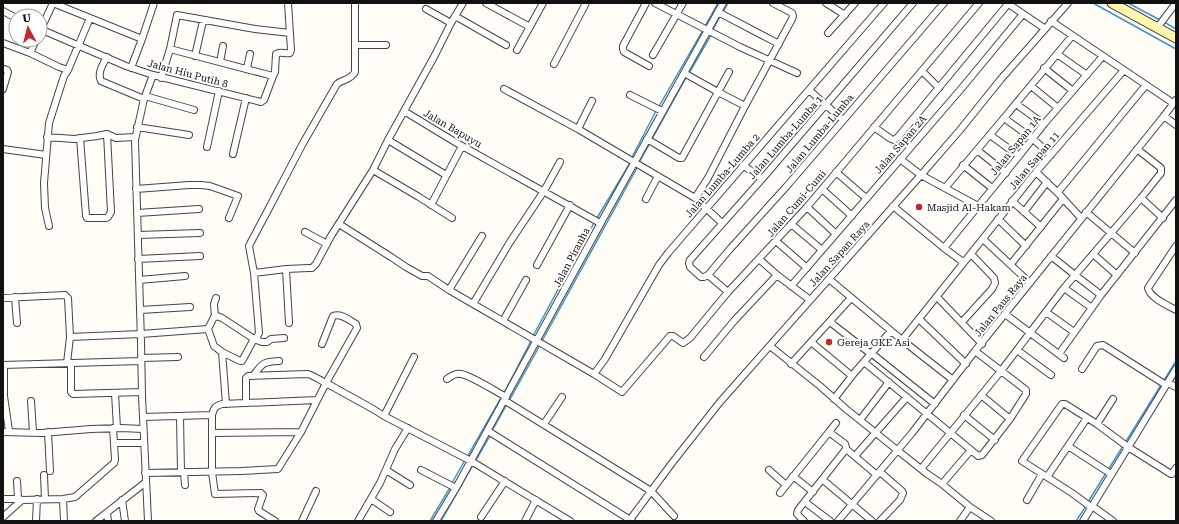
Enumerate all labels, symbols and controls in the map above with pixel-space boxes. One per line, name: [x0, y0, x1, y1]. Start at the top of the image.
north arrow: [8, 8, 48, 48]
text: U: [22, 12, 32, 26]
street label: Jalan Hiu Putih 8: [146, 57, 230, 90]
street label: Jalan Lumba-Lumba: [783, 91, 856, 175]
street label: Jalan Lumba-Lumba 1: [746, 93, 825, 181]
street label: Jalan Bapuyu: [422, 107, 484, 150]
street label: Jalan Sapan 2A: [872, 113, 929, 176]
street label: Jalan Sapan 1A: [988, 113, 1043, 177]
street label: Jalan Sapan 11: [1007, 129, 1062, 191]
street label: Jalan Lumba-Lumba 2: [683, 131, 762, 219]
street label: Jalan Cumi-Cumi: [765, 168, 828, 239]
marker: Masjid Al-Hakam: [914, 202, 924, 212]
place label: Masjid Al-Hakam: [927, 202, 1011, 213]
street label: Jalan Sapan Raya: [807, 218, 872, 288]
street label: Jalan Piranha: [551, 225, 592, 289]
street label: Jalan Paus Raya: [972, 272, 1029, 339]
marker: Gereja GKE Asi: [824, 337, 834, 347]
place label: Gereja GKE Asi: [837, 337, 910, 348]

